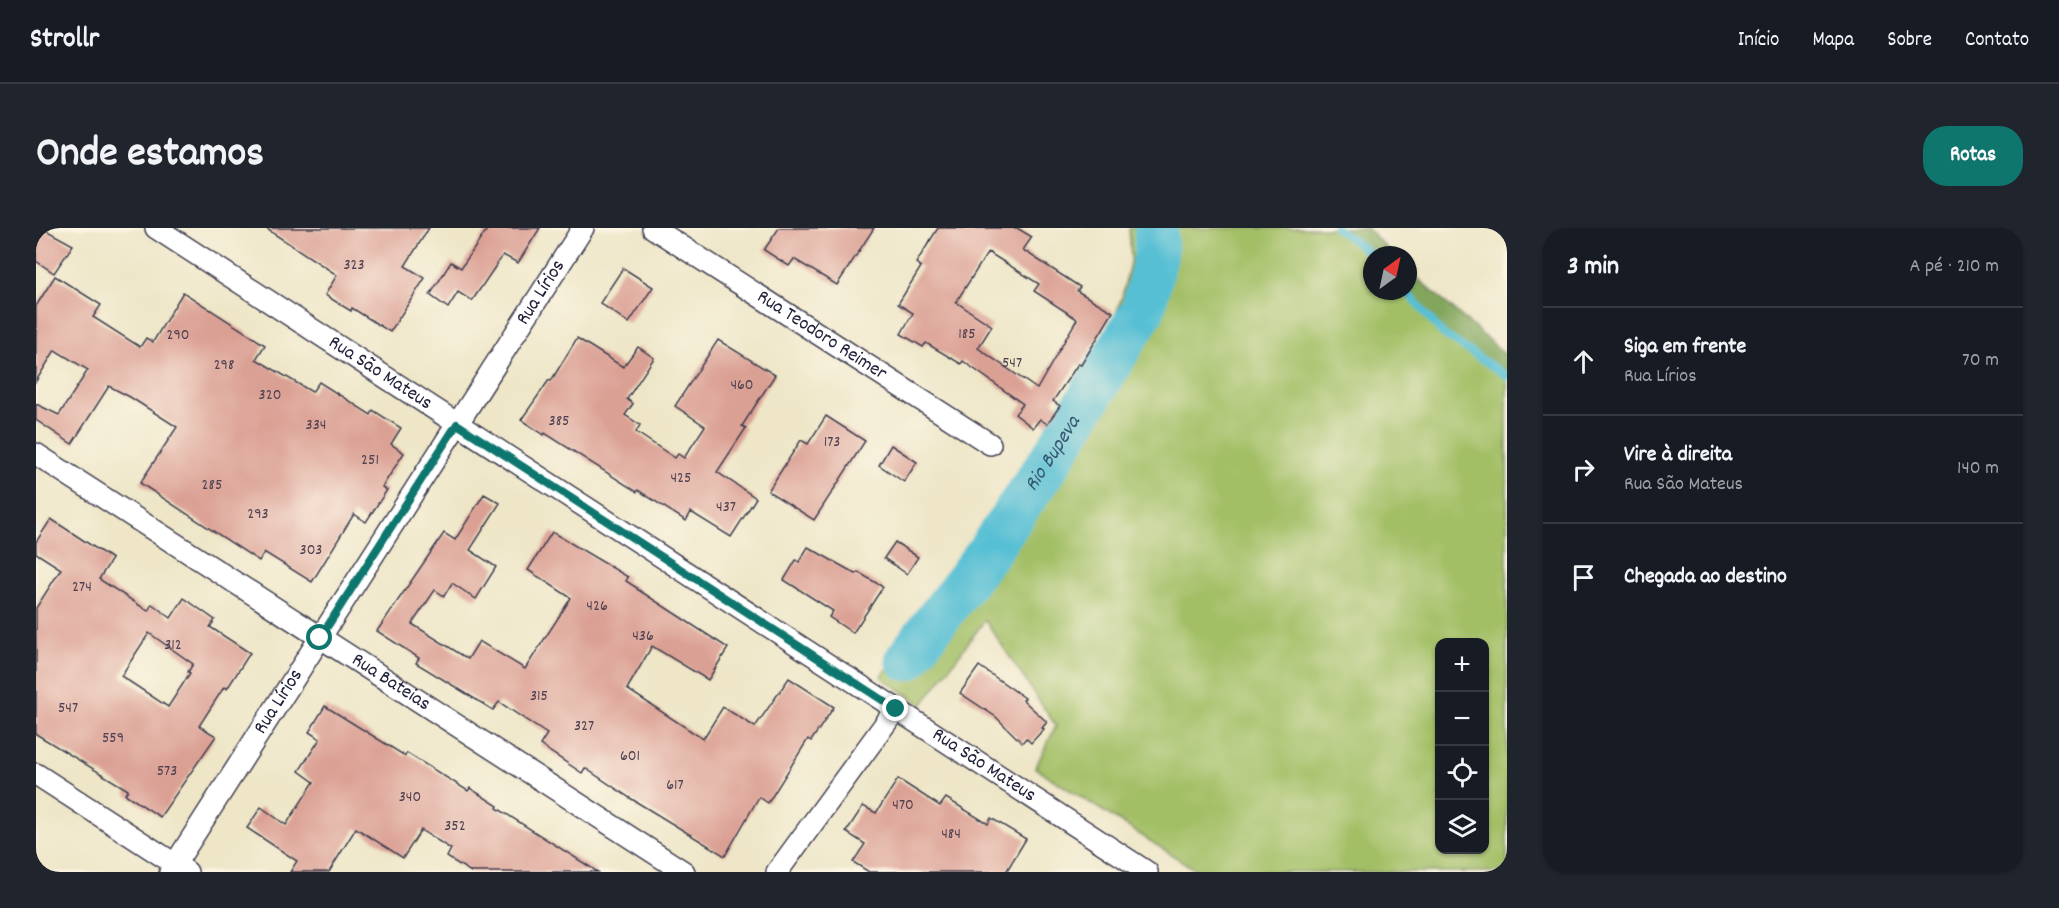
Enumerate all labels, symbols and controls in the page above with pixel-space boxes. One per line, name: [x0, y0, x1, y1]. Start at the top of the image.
text: Strollr: [30, 21, 99, 61]
text: Início: [1738, 26, 1779, 56]
text: Mapa: [1812, 26, 1854, 56]
text: Sobre: [1887, 26, 1932, 56]
text: Contato: [1965, 26, 2029, 56]
text: Onde estamos: [36, 126, 264, 186]
button: Rotas: [1923, 126, 2023, 186]
north arrow: [1363, 246, 1417, 300]
text: 3 min: [1567, 249, 1619, 286]
text: A pé · 210 m: [1910, 253, 1999, 281]
house number: 323: [343, 254, 365, 277]
street label: Rua Lírios: [510, 255, 573, 331]
street label: Rua Teodoro Reimer: [751, 284, 892, 388]
house number: 185: [958, 323, 976, 346]
house number: 290: [166, 324, 190, 347]
street label: Rua São Mateus: [322, 329, 437, 418]
text: Siga em frente: [1624, 332, 1746, 363]
icon: ahead: [1567, 345, 1600, 378]
text: 70 m: [1962, 347, 1999, 375]
house number: 547: [1002, 352, 1022, 375]
house number: 298: [214, 354, 234, 377]
text: Rua Lírios: [1624, 363, 1697, 391]
house number: 460: [730, 374, 754, 397]
house number: 320: [259, 384, 281, 407]
house number: 385: [549, 410, 569, 433]
water label: Rio Bupeva: [1018, 410, 1090, 498]
house number: 334: [306, 414, 326, 437]
house number: 173: [824, 431, 840, 454]
text: Vire à direita: [1624, 440, 1732, 471]
house number: 251: [361, 449, 379, 472]
icon: right: [1567, 453, 1600, 486]
text: 140 m: [1957, 455, 1999, 483]
house number: 425: [670, 467, 692, 490]
text: Rua São Mateus: [1624, 471, 1743, 499]
house number: 285: [202, 474, 222, 497]
house number: 437: [716, 496, 736, 519]
house number: 293: [247, 503, 269, 526]
house number: 303: [300, 539, 322, 562]
icon: arrive: [1567, 561, 1600, 594]
text: Chegada ao destino: [1624, 562, 1787, 593]
house number: 274: [72, 576, 92, 599]
house number: 426: [586, 595, 608, 618]
route start: [306, 624, 332, 650]
house number: 436: [632, 625, 654, 648]
house number: 312: [164, 634, 182, 657]
map controls: [1435, 638, 1489, 854]
button: +: [1435, 638, 1489, 692]
street label: Rua Bateias: [346, 647, 436, 719]
street label: Rua Lírios: [248, 664, 310, 740]
house number: 315: [530, 685, 548, 708]
button: −: [1435, 692, 1489, 746]
route end: [882, 695, 908, 721]
house number: 547: [58, 697, 78, 720]
house number: 327: [574, 715, 594, 738]
street label: Rua São Mateus: [926, 722, 1041, 810]
house number: 559: [102, 727, 124, 750]
house number: 601: [620, 745, 640, 768]
button: locate: [1435, 746, 1489, 800]
house number: 573: [157, 760, 177, 783]
house number: 617: [666, 774, 684, 797]
house number: 340: [399, 786, 421, 809]
house number: 470: [892, 794, 914, 817]
button: layers: [1435, 800, 1489, 854]
house number: 352: [444, 815, 466, 838]
house number: 484: [941, 823, 961, 846]

